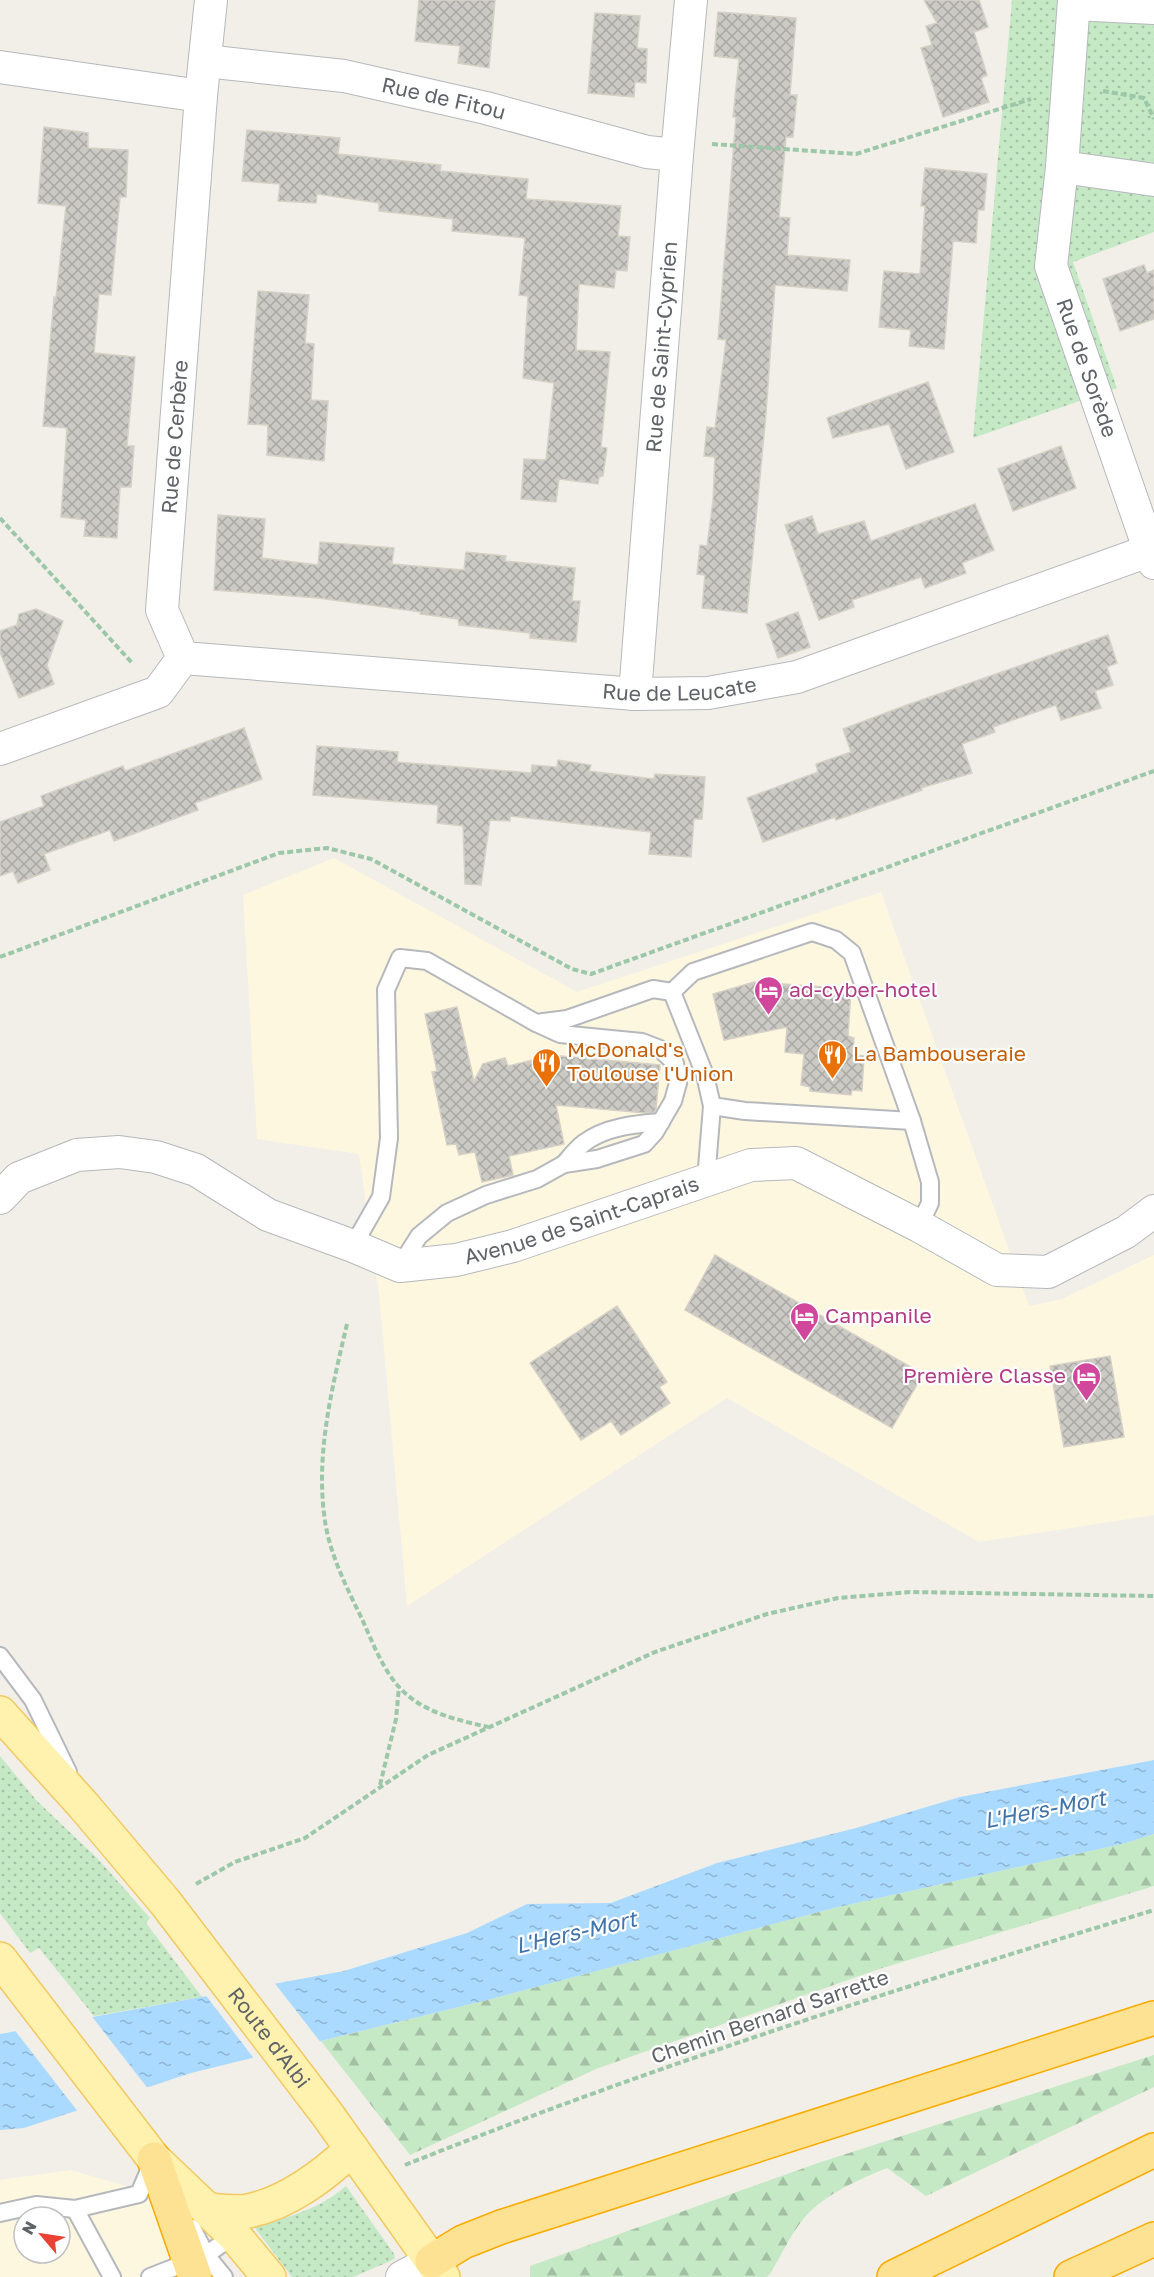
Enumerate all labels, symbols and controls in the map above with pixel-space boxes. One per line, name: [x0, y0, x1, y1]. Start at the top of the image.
street label: Rue de Fitou: [379, 71, 509, 125]
street label: Rue de Saint-Cyprien: [640, 240, 682, 454]
street label: Rue de Sorède: [1051, 295, 1123, 441]
street label: Rue de Cerbère: [155, 359, 193, 515]
street label: Rue de Leucate: [601, 671, 758, 706]
hotel icon: ad-cyber-hotel: [752, 974, 784, 1016]
place label: ad-cyber-hotel: [789, 976, 937, 1002]
place label: McDonald's Toulouse l'Union: [567, 1036, 734, 1086]
restaurant icon: La Bambouseraie: [816, 1038, 848, 1080]
place label: La Bambouseraie: [853, 1040, 1026, 1066]
restaurant icon: McDonald's Toulouse l'Union: [530, 1046, 562, 1088]
street label: Avenue de Saint-Caprais: [462, 1170, 702, 1269]
hotel icon: Campanile: [788, 1300, 820, 1342]
place label: Campanile: [825, 1302, 932, 1328]
hotel icon: Première Classe: [1071, 1360, 1103, 1402]
place label: Première Classe: [903, 1362, 1066, 1388]
water label: L'Hers-Mort: [982, 1783, 1110, 1834]
water label: L'Hers-Mort: [513, 1904, 641, 1959]
street label: Chemin Bernard Sarrette: [647, 1963, 892, 2069]
street label: Route d'Albi: [223, 1982, 316, 2093]
north arrow: [12, 2205, 72, 2265]
text: N: [17, 2218, 41, 2238]

